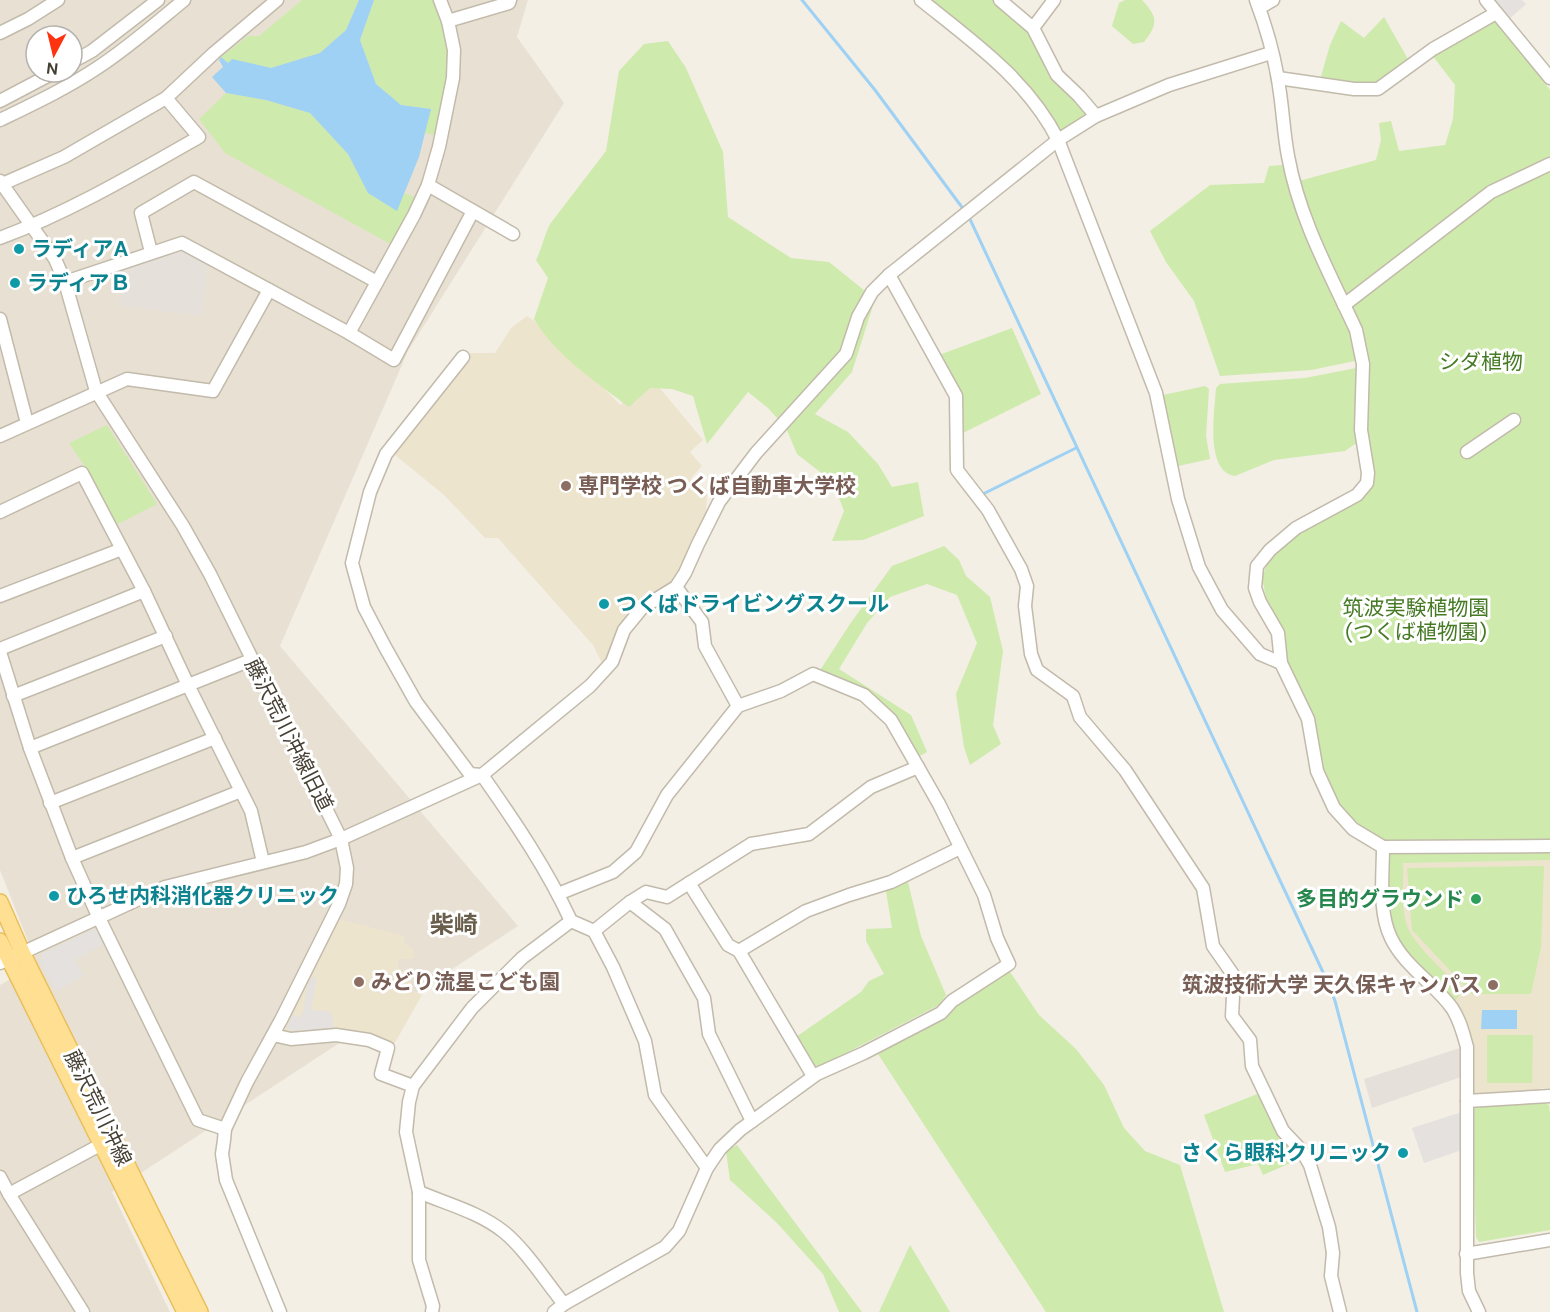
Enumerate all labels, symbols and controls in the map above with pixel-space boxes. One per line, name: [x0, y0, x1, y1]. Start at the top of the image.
north arrow: [24, 24, 84, 84]
text: N: [45, 57, 59, 80]
place label: ラディアA: [31, 235, 129, 263]
marker: ラディアA: [12, 242, 26, 256]
place label: ラディアＢ: [27, 269, 131, 297]
marker: ラディアＢ: [8, 276, 22, 290]
park label: シダ植物: [1439, 348, 1523, 376]
place label: 専門学校 つくば自動車大学校: [578, 472, 856, 500]
marker: 専門学校 つくば自動車大学校: [559, 479, 573, 493]
place label: つくばドライビングスクール: [616, 590, 889, 618]
park label: 筑波実験植物園 (つくば植物園): [1343, 594, 1490, 646]
marker: つくばドライビングスクール: [597, 597, 611, 611]
street label: 藤沢荒川沖線旧道: [238, 654, 340, 816]
place label: ひろせ内科消化器クリニック: [66, 882, 339, 910]
place label: 多目的グラウンド: [1296, 885, 1464, 913]
marker: ひろせ内科消化器クリニック: [47, 889, 61, 903]
marker: 多目的グラウンド: [1469, 892, 1483, 906]
district label: 柴崎: [430, 909, 478, 940]
place label: みどり流星こども園: [371, 968, 560, 996]
place label: 筑波技術大学 天久保キャンパス: [1182, 971, 1481, 999]
marker: みどり流星こども園: [352, 975, 366, 989]
marker: 筑波技術大学 天久保キャンパス: [1486, 978, 1500, 992]
street label: 藤沢荒川沖線: [58, 1045, 138, 1171]
place label: さくら眼科クリニック: [1181, 1139, 1391, 1167]
marker: さくら眼科クリニック: [1396, 1146, 1410, 1160]

